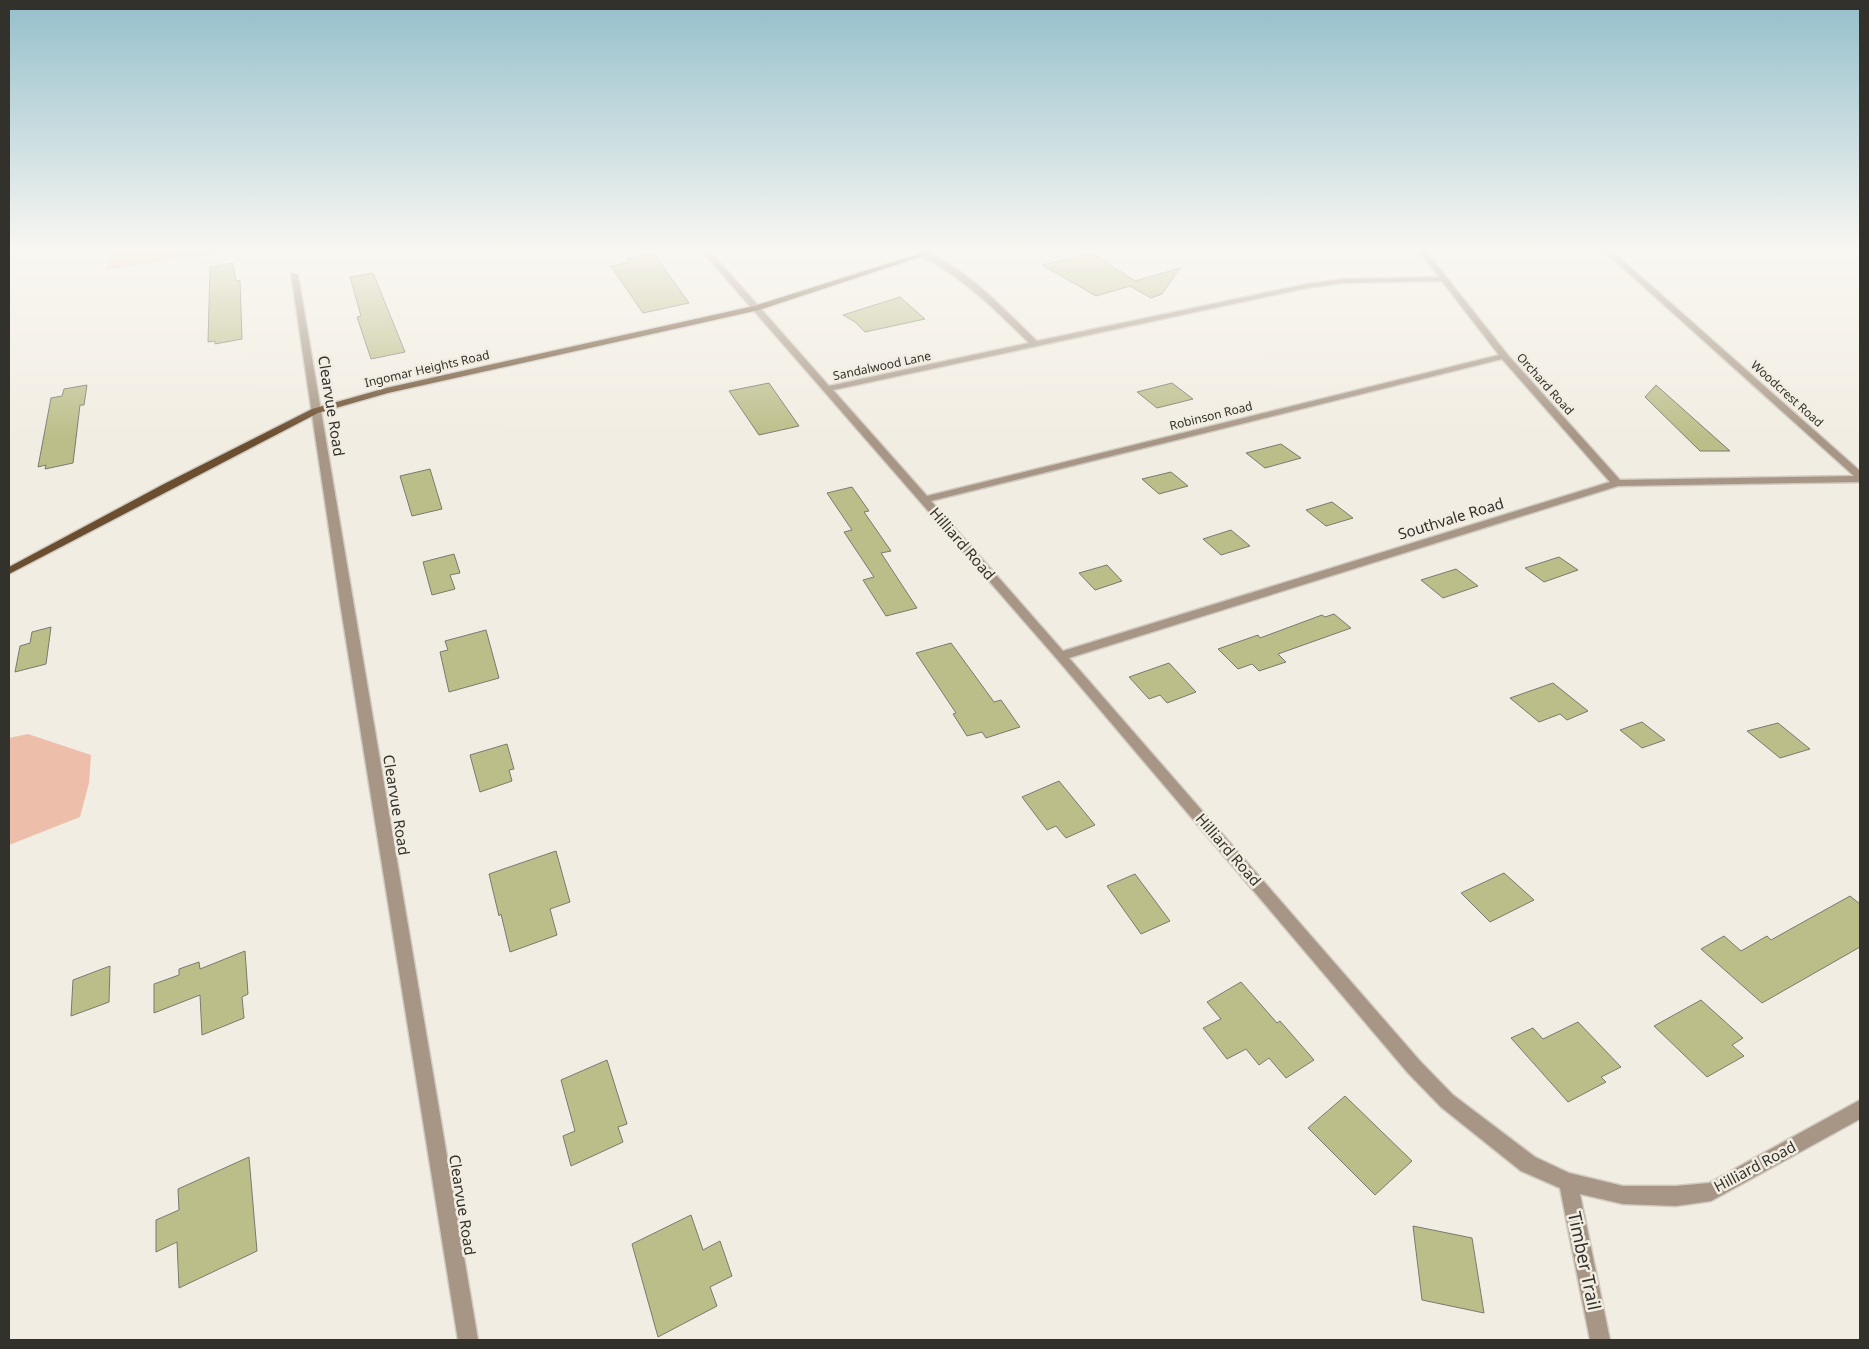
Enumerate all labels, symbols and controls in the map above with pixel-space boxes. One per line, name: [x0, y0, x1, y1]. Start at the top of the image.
street label: Ingomar Heights Road: [363, 346, 491, 391]
street label: Sandalwood Lane: [831, 347, 933, 384]
street label: Orchard Road: [1513, 349, 1578, 418]
street label: Clearvue Road: [314, 354, 350, 458]
street label: Woodcrest Road: [1747, 356, 1827, 431]
street label: Robinson Road: [1168, 397, 1254, 434]
street label: Southvale Road: [1395, 492, 1506, 544]
street label: Hilliard Road: [926, 503, 1000, 584]
street label: Clearvue Road: [379, 753, 415, 857]
street label: Hilliard Road: [1192, 809, 1266, 890]
street label: Hilliard Road: [1710, 1136, 1799, 1196]
street label: Clearvue Road: [445, 1153, 481, 1257]
street label: Timber Trail: [1563, 1209, 1607, 1312]

